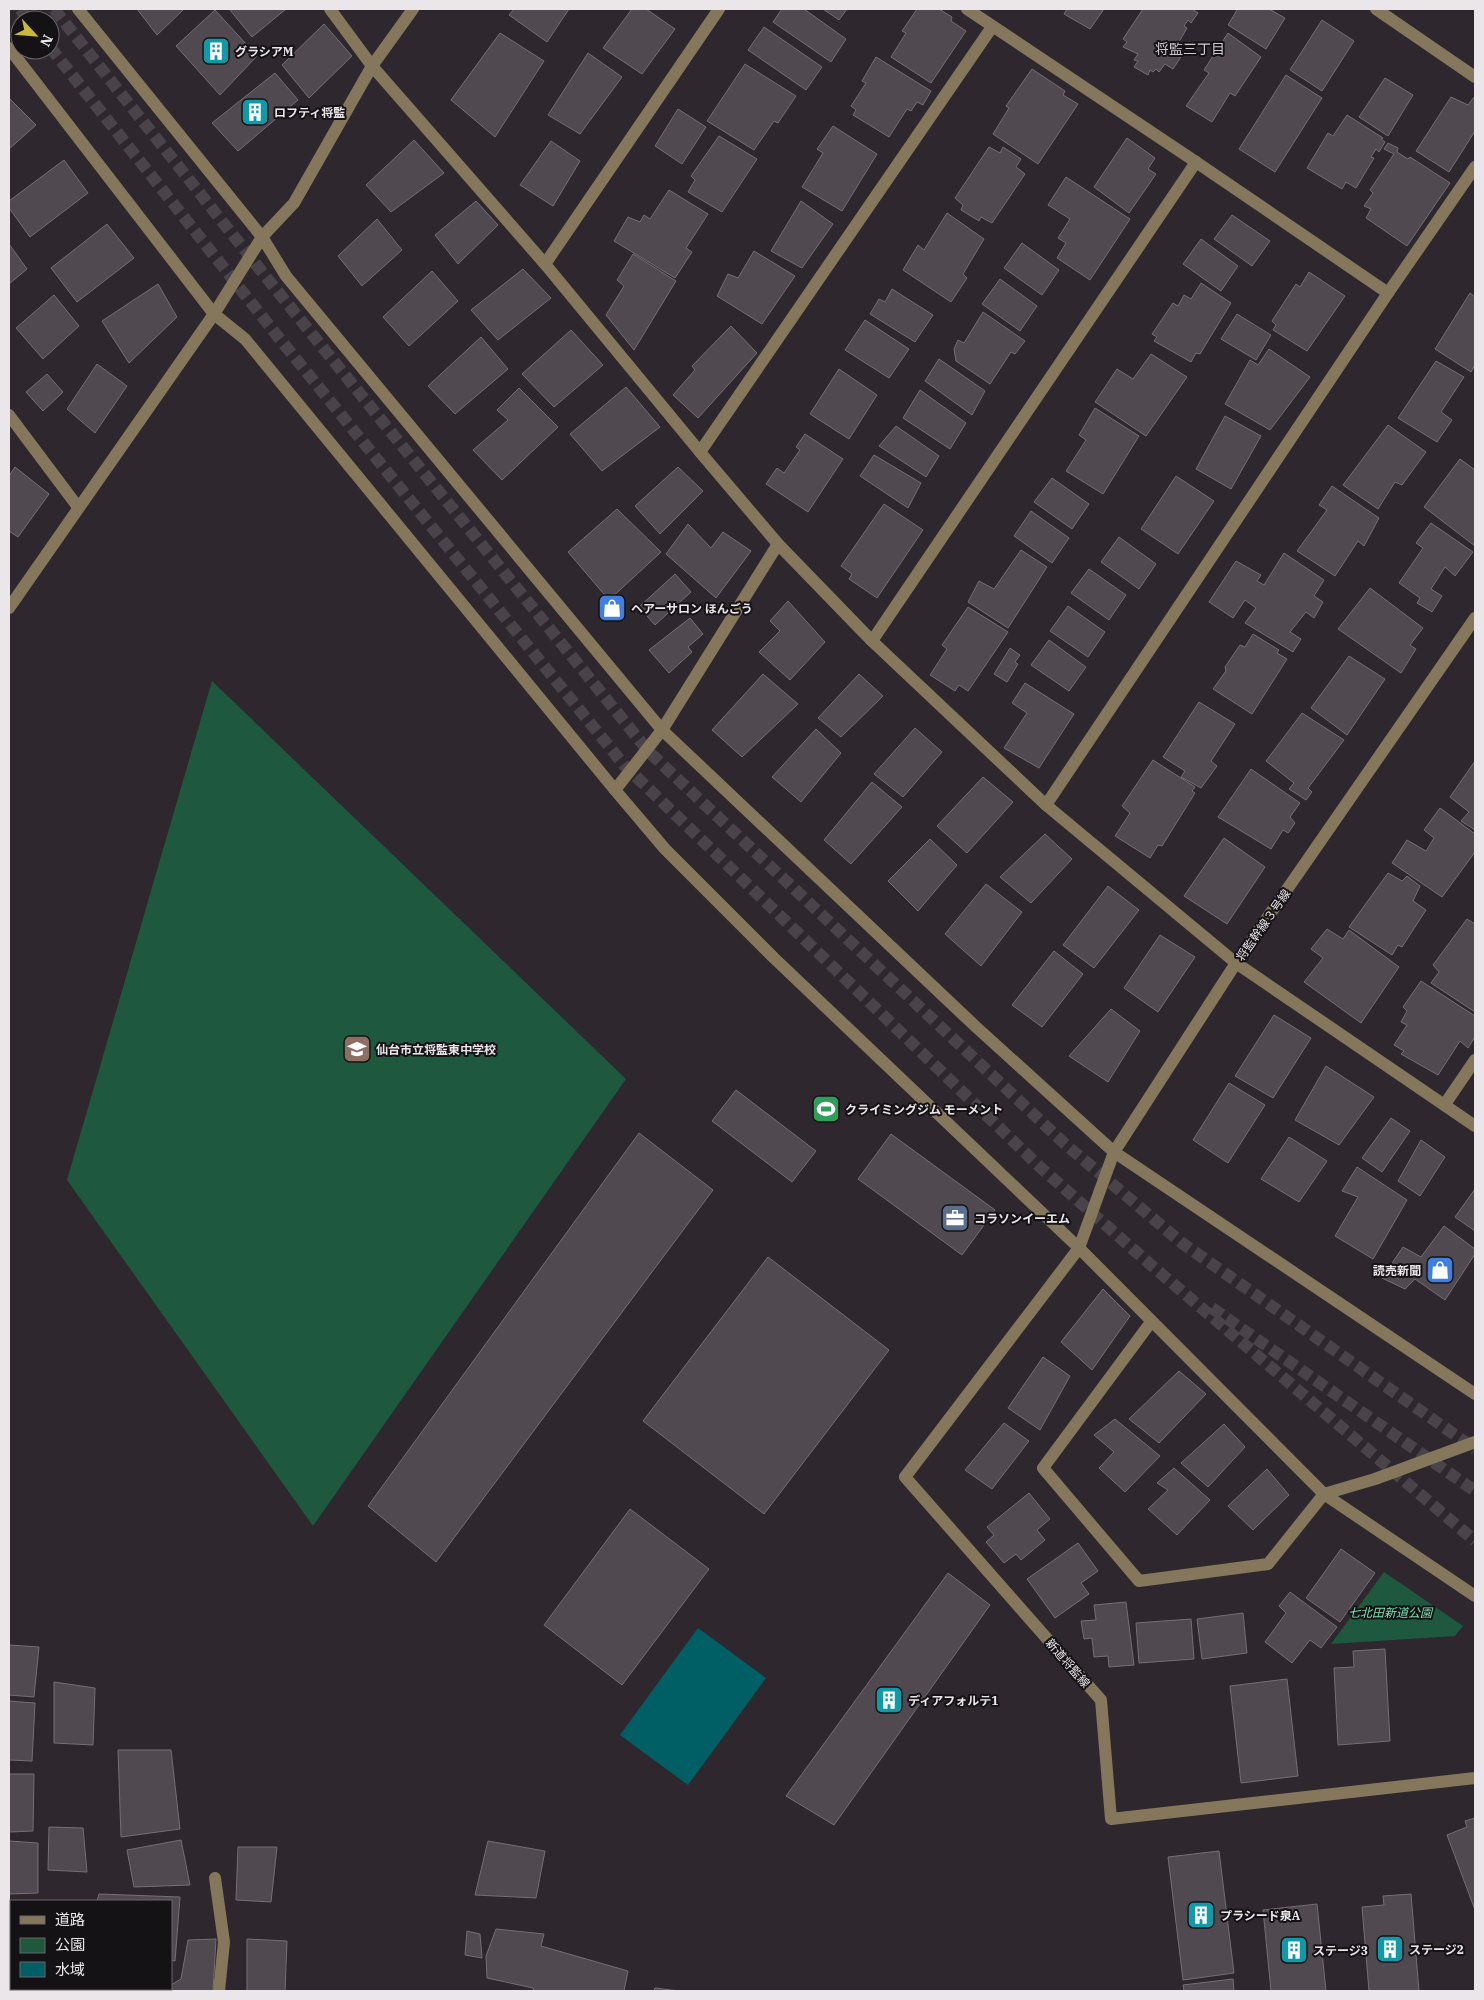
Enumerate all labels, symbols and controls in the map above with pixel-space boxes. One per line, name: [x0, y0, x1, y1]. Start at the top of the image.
north arrow: [10, 10, 60, 60]
text: N: [36, 32, 57, 50]
building icon: グラシアM: [201, 36, 231, 66]
district label: 将監三丁目: [1155, 40, 1225, 58]
place label: グラシアM: [235, 44, 294, 59]
building icon: ロフティ将監: [240, 97, 270, 127]
place label: ロフティ将監: [274, 105, 345, 120]
shop icon: ヘアーサロン ほんごう: [597, 593, 627, 623]
place label: ヘアーサロン ほんごう: [631, 601, 753, 616]
street label: 将監幹線３号線: [1233, 886, 1293, 964]
school or university icon: 仙台市立将監東中学校: [342, 1034, 372, 1064]
place label: 仙台市立将監東中学校: [376, 1042, 496, 1057]
sports icon: クライミングジム モーメント: [811, 1094, 841, 1124]
place label: クライミングジム モーメント: [845, 1102, 1003, 1117]
office icon: コラソンイーエム: [940, 1203, 970, 1233]
place label: コラソンイーエム: [974, 1211, 1070, 1226]
shop icon: 読売新聞: [1425, 1255, 1455, 1285]
place label: 読売新聞: [1373, 1263, 1421, 1278]
park label: 七北田新道公園: [1348, 1605, 1434, 1620]
street label: 新道将監線: [1043, 1635, 1093, 1691]
building icon: ディアフォルテ1: [874, 1685, 904, 1715]
place label: ディアフォルテ1: [908, 1693, 998, 1708]
legend: [10, 1900, 172, 1990]
building icon: プラシード泉A: [1186, 1900, 1216, 1930]
place label: プラシード泉A: [1220, 1908, 1301, 1923]
text: 道路: [55, 1910, 85, 1929]
building icon: ステージ2: [1375, 1934, 1405, 1964]
text: 公園: [55, 1935, 85, 1954]
building icon: ステージ3: [1279, 1935, 1309, 1965]
place label: ステージ2: [1409, 1942, 1464, 1957]
place label: ステージ3: [1313, 1943, 1368, 1958]
text: 水域: [55, 1960, 85, 1979]

